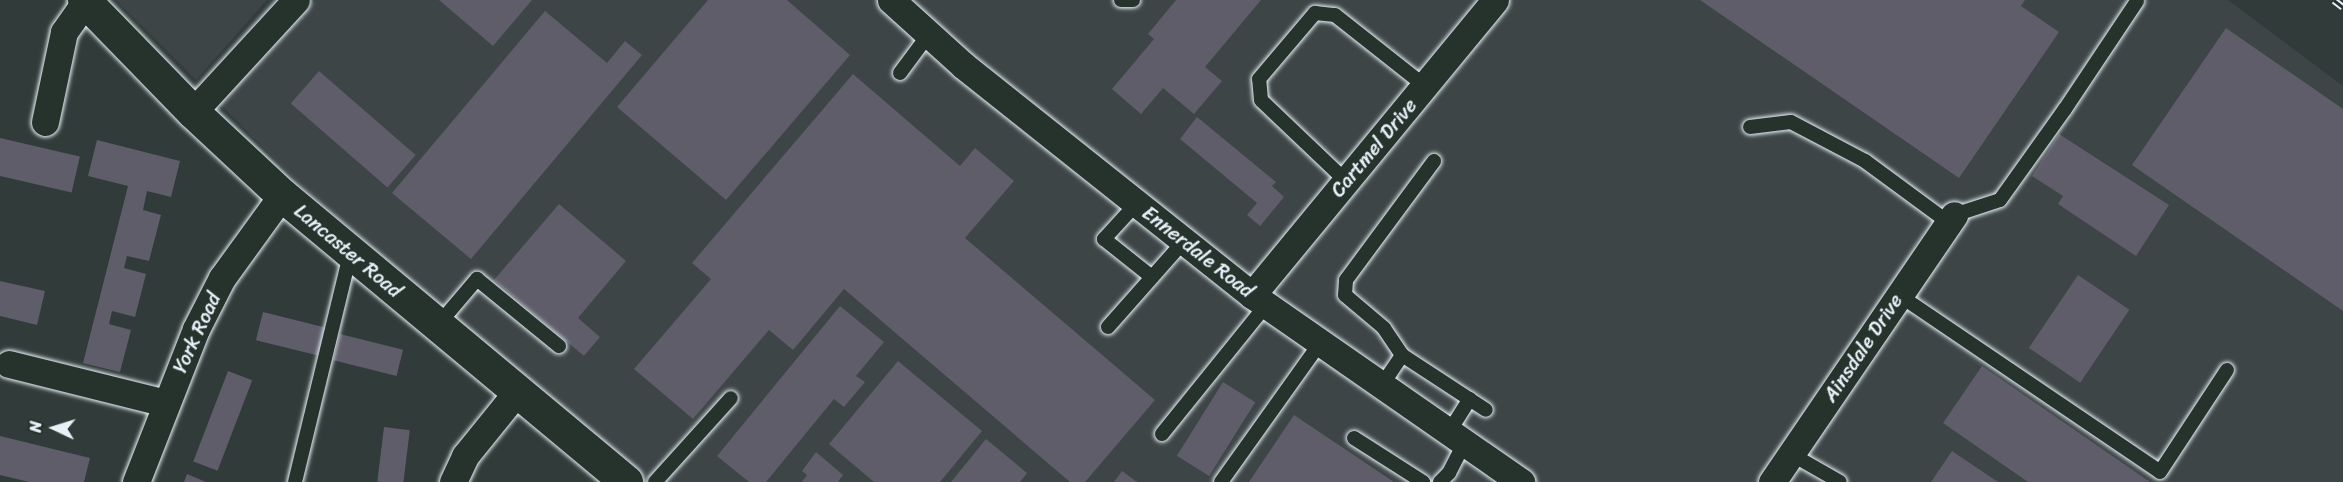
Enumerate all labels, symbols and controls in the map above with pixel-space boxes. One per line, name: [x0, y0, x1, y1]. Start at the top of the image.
street label: Cartmel Drive: [1326, 94, 1422, 202]
street label: Lancaster Road: [289, 199, 407, 303]
street label: Ennerdale Road: [1137, 201, 1259, 303]
street label: York Road: [168, 289, 226, 377]
street label: Ainsdale Drive: [1818, 289, 1908, 407]
north arrow: [24, 398, 84, 458]
text: N: [21, 420, 50, 433]

